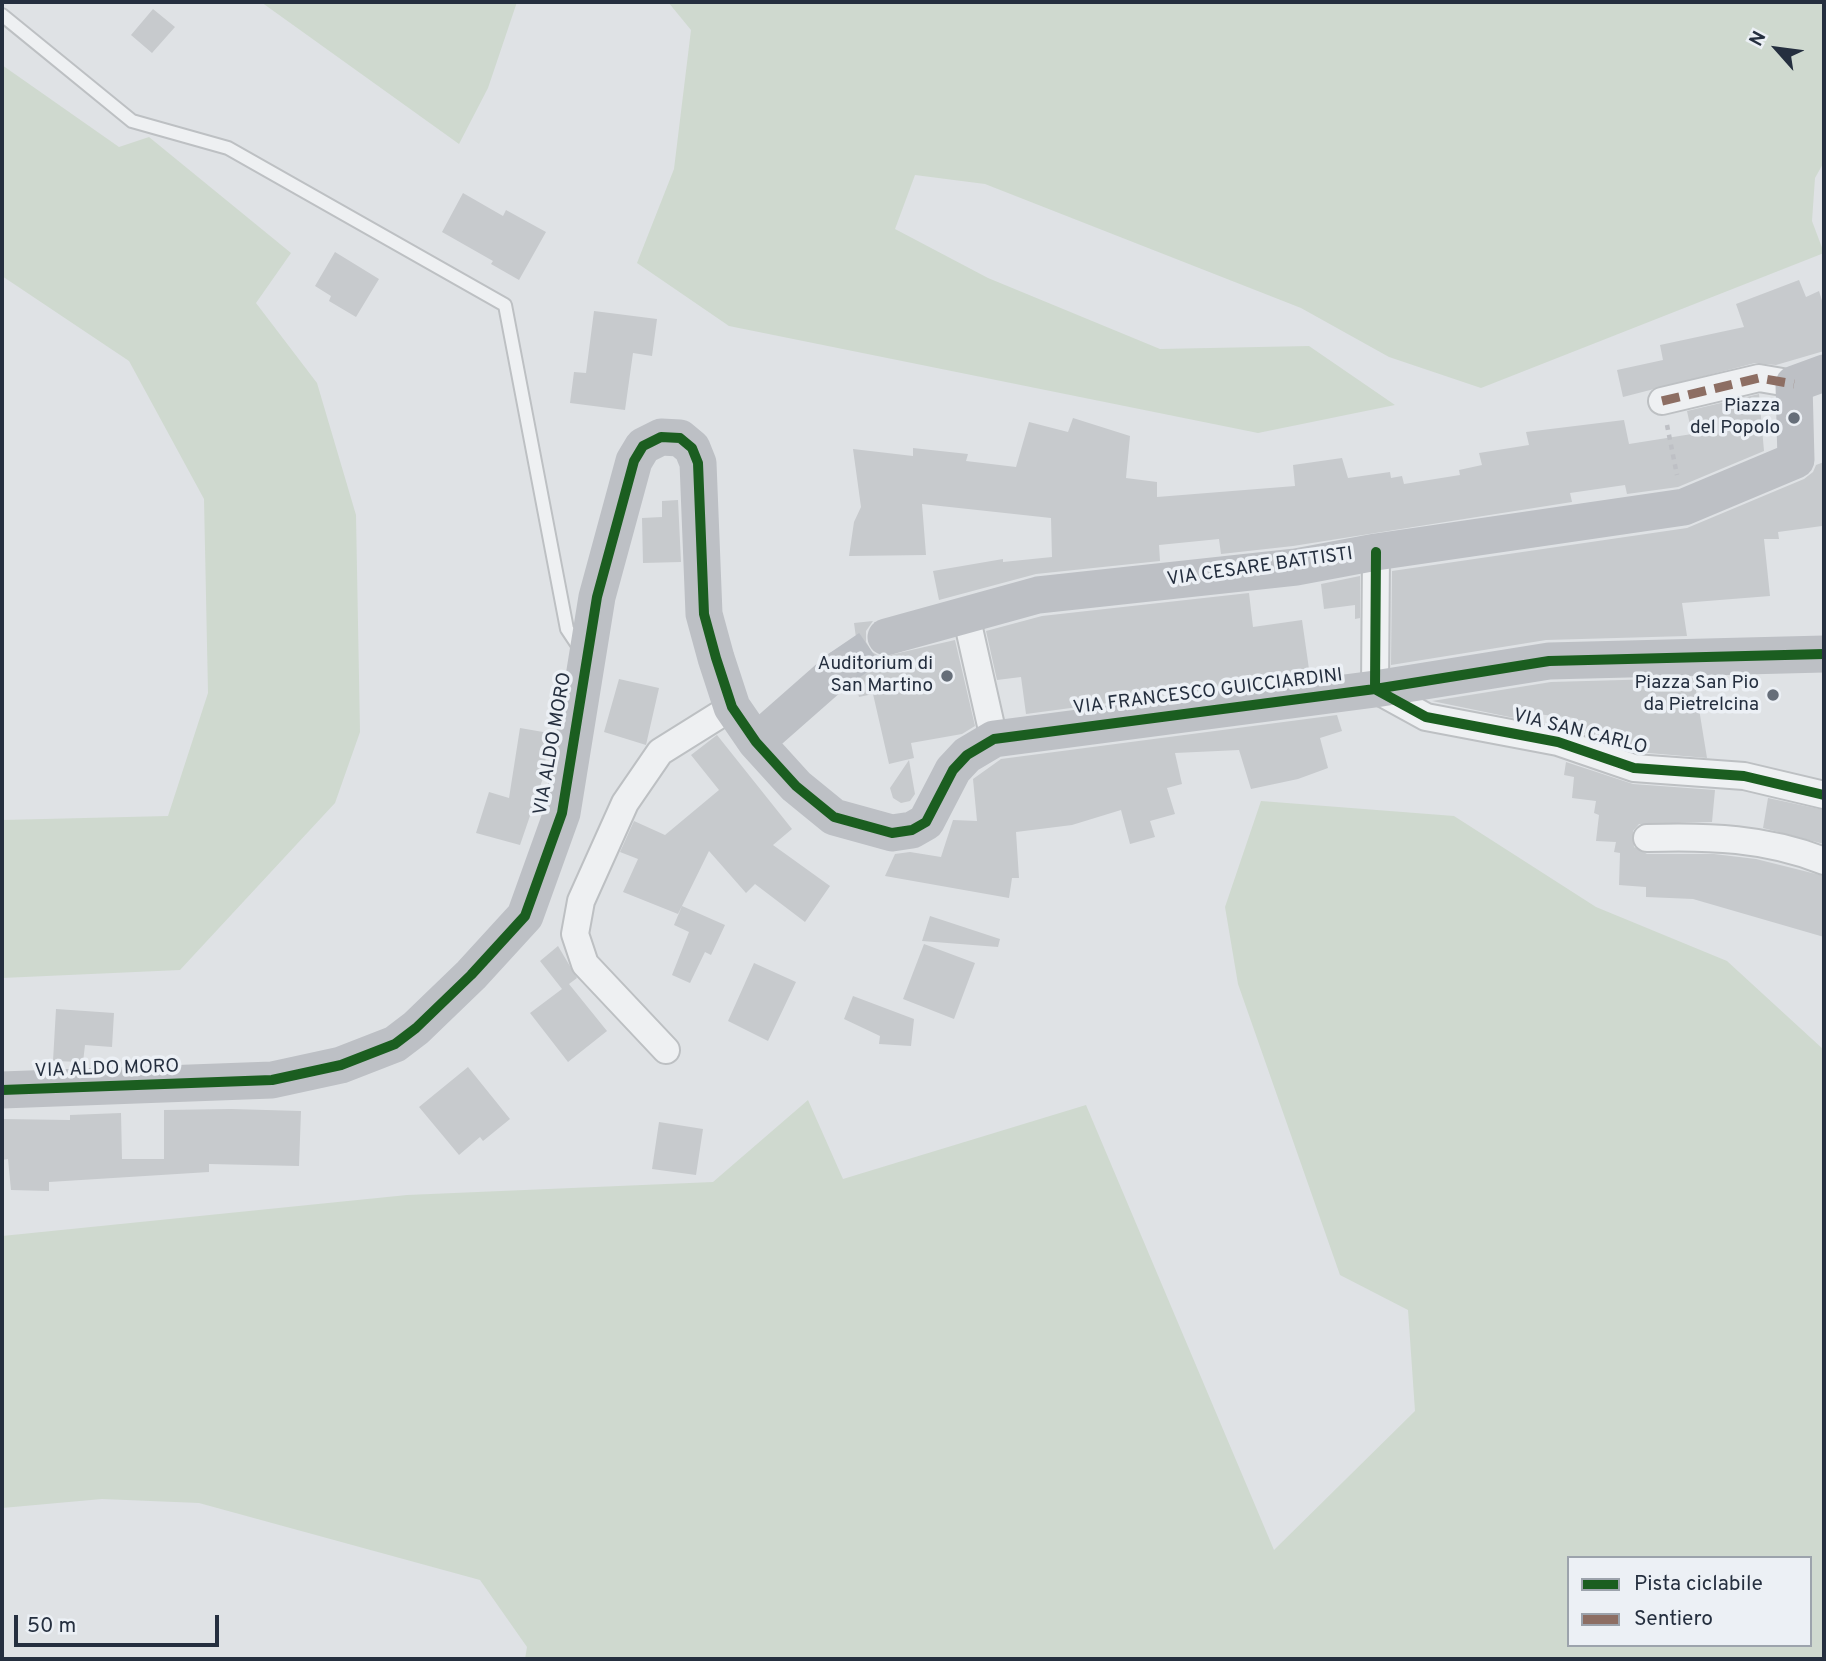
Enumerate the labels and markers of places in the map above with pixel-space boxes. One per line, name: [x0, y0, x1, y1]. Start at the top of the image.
place label: Piazza del Popolo: [1690, 396, 1780, 440]
marker: Piazza del Popolo: [1786, 410, 1802, 426]
place label: Auditorium di San Martino: [818, 654, 933, 698]
marker: Auditorium di San Martino: [939, 668, 955, 684]
place label: Piazza San Pio da Pietrelcina: [1634, 673, 1759, 717]
marker: Piazza San Pio da Pietrelcina: [1765, 687, 1781, 703]

